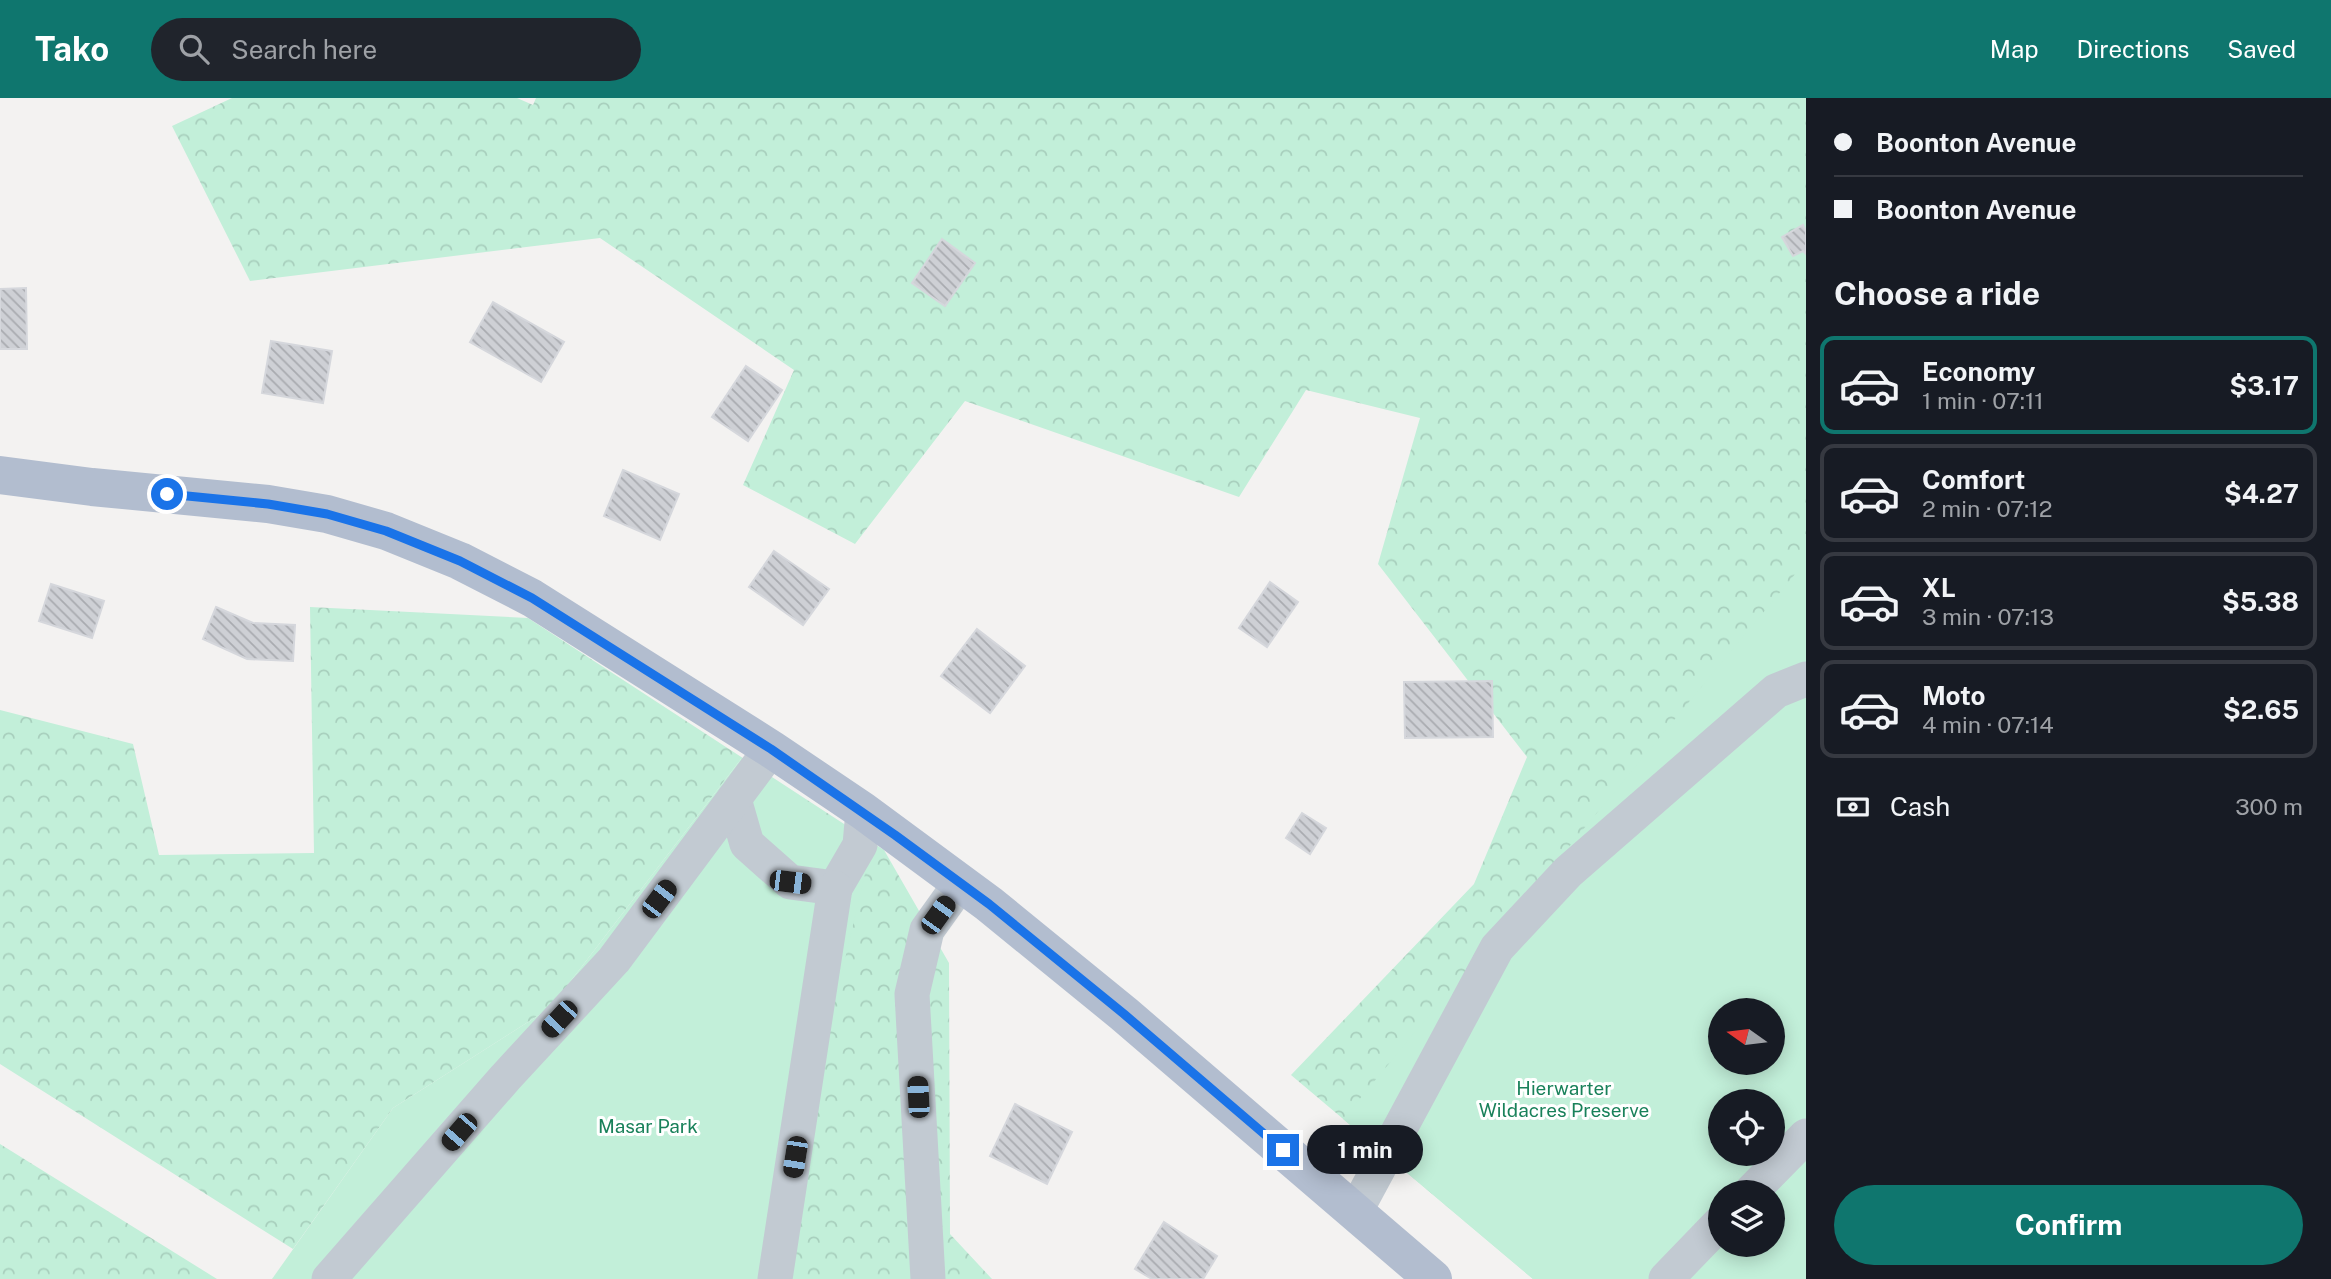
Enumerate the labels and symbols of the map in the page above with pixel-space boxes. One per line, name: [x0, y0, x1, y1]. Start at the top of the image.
route start: [151, 478, 183, 510]
car: [768, 869, 813, 895]
car: [638, 876, 681, 922]
car: [918, 892, 959, 938]
car: [537, 996, 582, 1042]
north arrow: [1708, 998, 1785, 1074]
car: [907, 1075, 930, 1119]
park label: Hierwarter Wildacres Preserve: [1479, 1077, 1649, 1121]
car: [438, 1109, 481, 1155]
park label: Masar Park: [598, 1115, 698, 1137]
callout: 1 min: [1308, 1126, 1423, 1174]
route end: [1267, 1134, 1299, 1166]
car: [782, 1135, 809, 1179]

